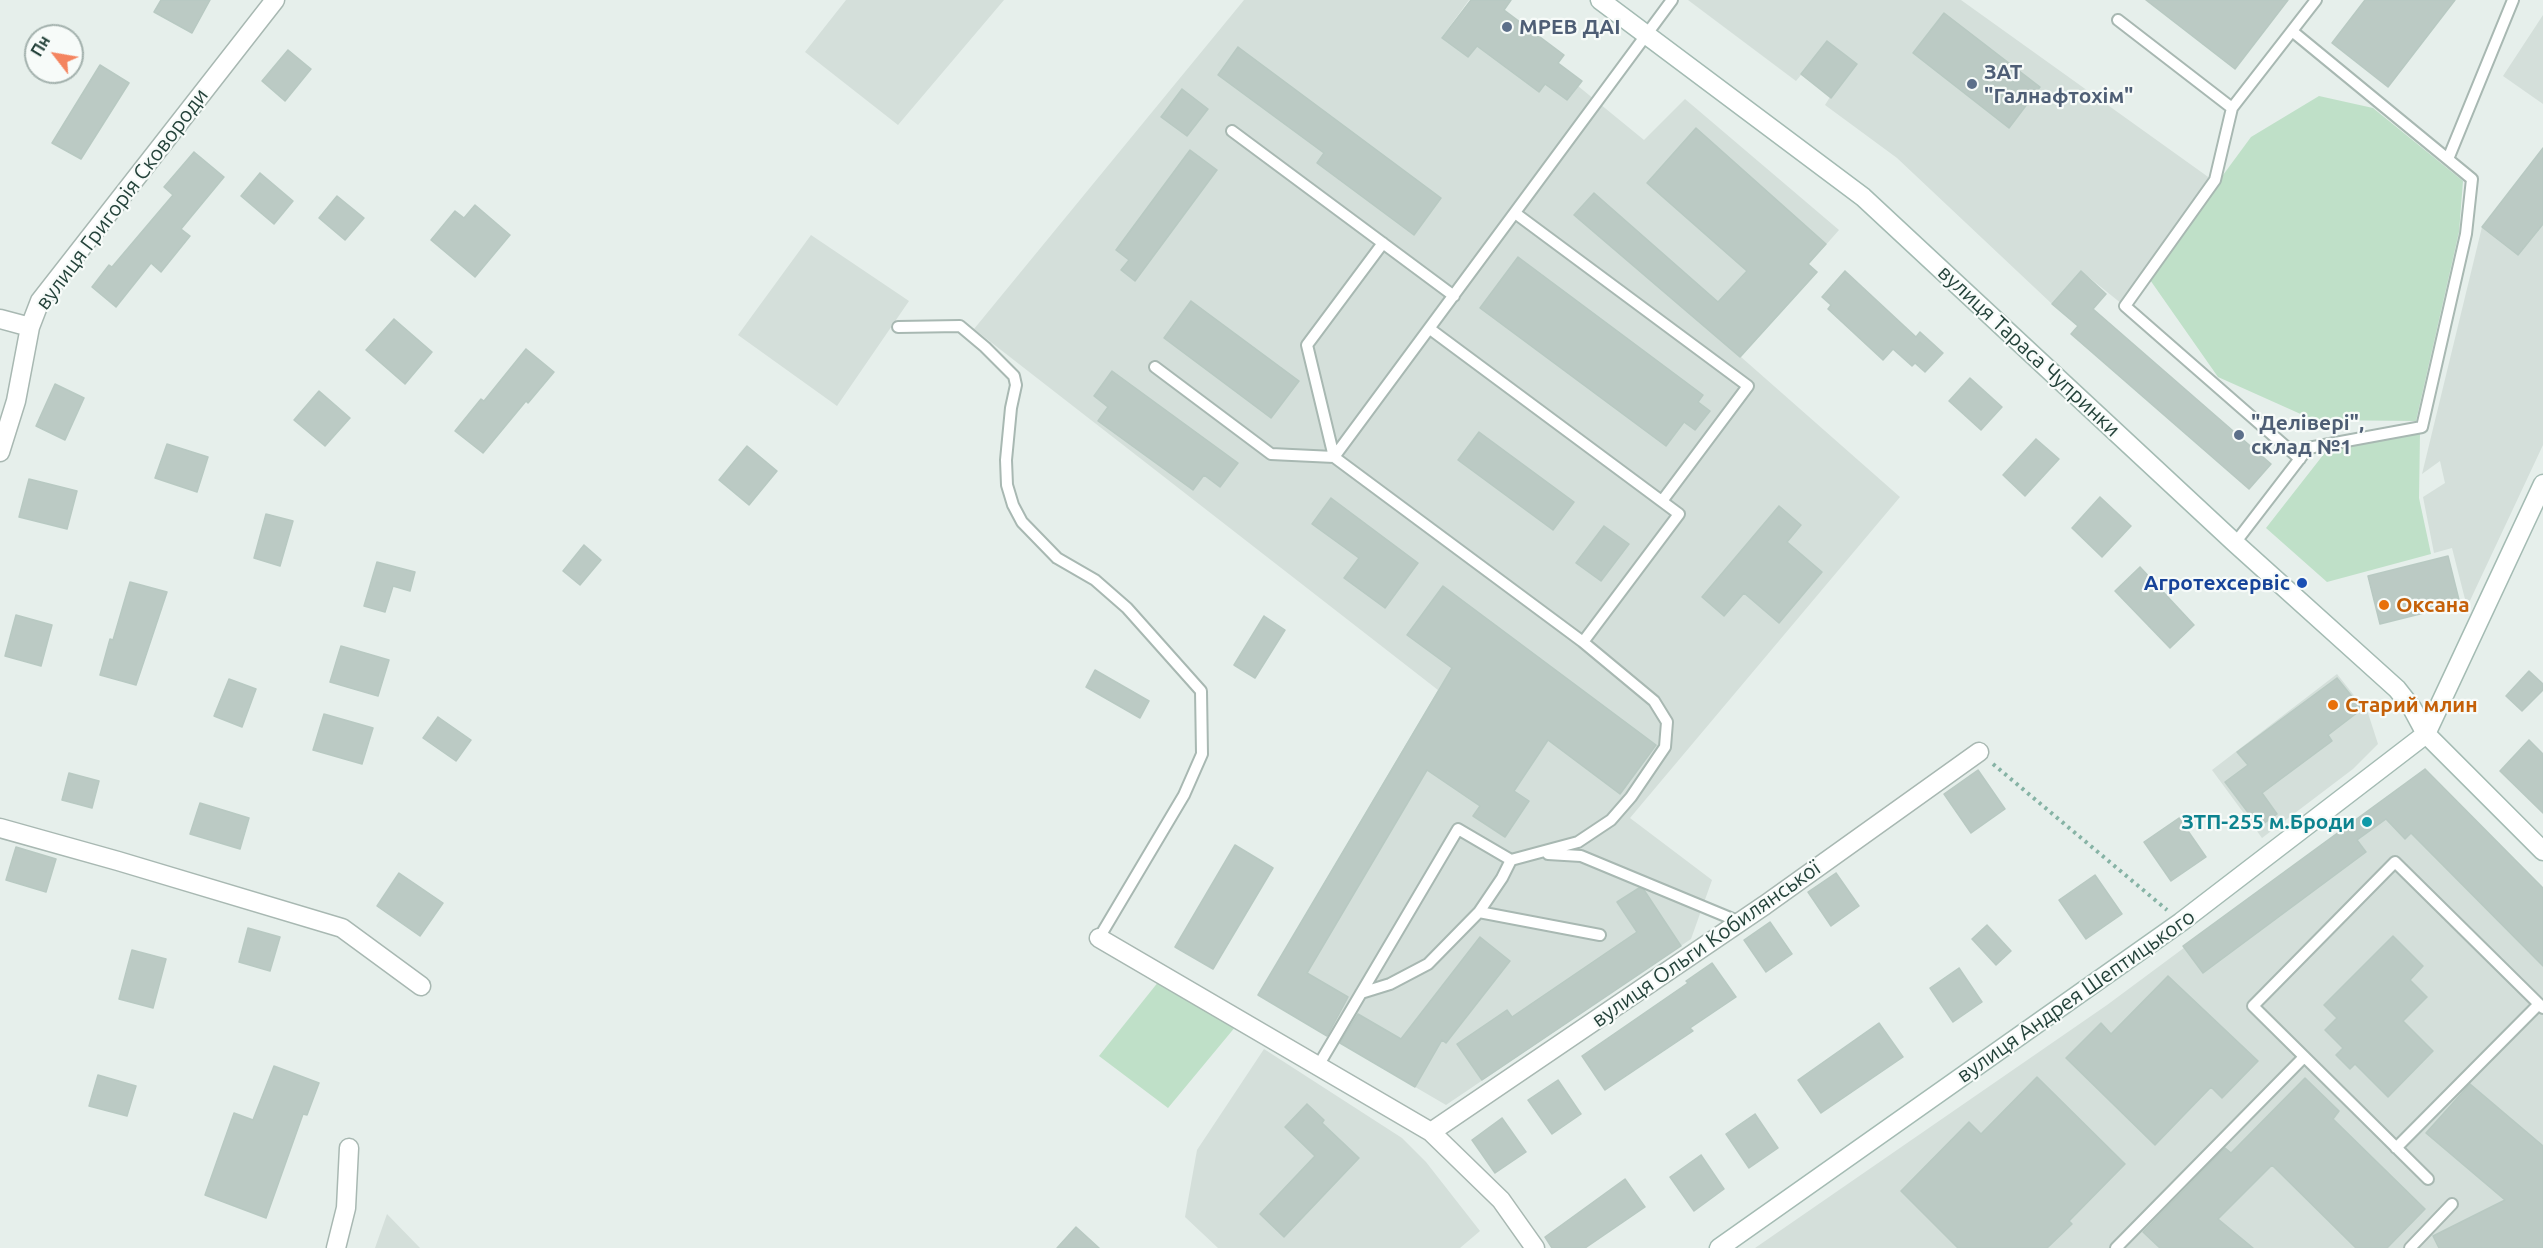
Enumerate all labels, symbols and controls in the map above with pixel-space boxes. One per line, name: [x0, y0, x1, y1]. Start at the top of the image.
place label: МРЕВ ДАІ: [1519, 14, 1620, 40]
marker: МРЕВ ДАІ: [1500, 20, 1514, 34]
north arrow: [24, 24, 84, 84]
text: Пн: [27, 32, 53, 59]
place label: ЗАТ "Галнафтохім": [1984, 59, 2133, 109]
marker: ЗАТ "Галнафтохім": [1965, 77, 1979, 91]
street label: вулиця Григорія Сковороди: [30, 83, 214, 315]
street label: вулиця Тараса Чупринки: [1933, 260, 2125, 442]
place label: "Делівері", склад №1: [2251, 410, 2364, 460]
marker: "Делівері", склад №1: [2232, 428, 2246, 442]
place label: Агротехсервіс: [2144, 570, 2290, 596]
marker: Агротехсервіс: [2295, 576, 2309, 590]
place label: Оксана: [2396, 592, 2470, 618]
marker: Оксана: [2377, 598, 2391, 612]
place label: Старий млин: [2345, 692, 2478, 718]
marker: Старий млин: [2326, 698, 2340, 712]
place label: ЗТП-255 м.Броди: [2181, 809, 2355, 835]
marker: ЗТП-255 м.Броди: [2360, 815, 2374, 829]
street label: вулиця Ольги Кобилянської: [1587, 855, 1825, 1033]
street label: вулиця Андрея Шептицького: [1952, 904, 2200, 1088]

